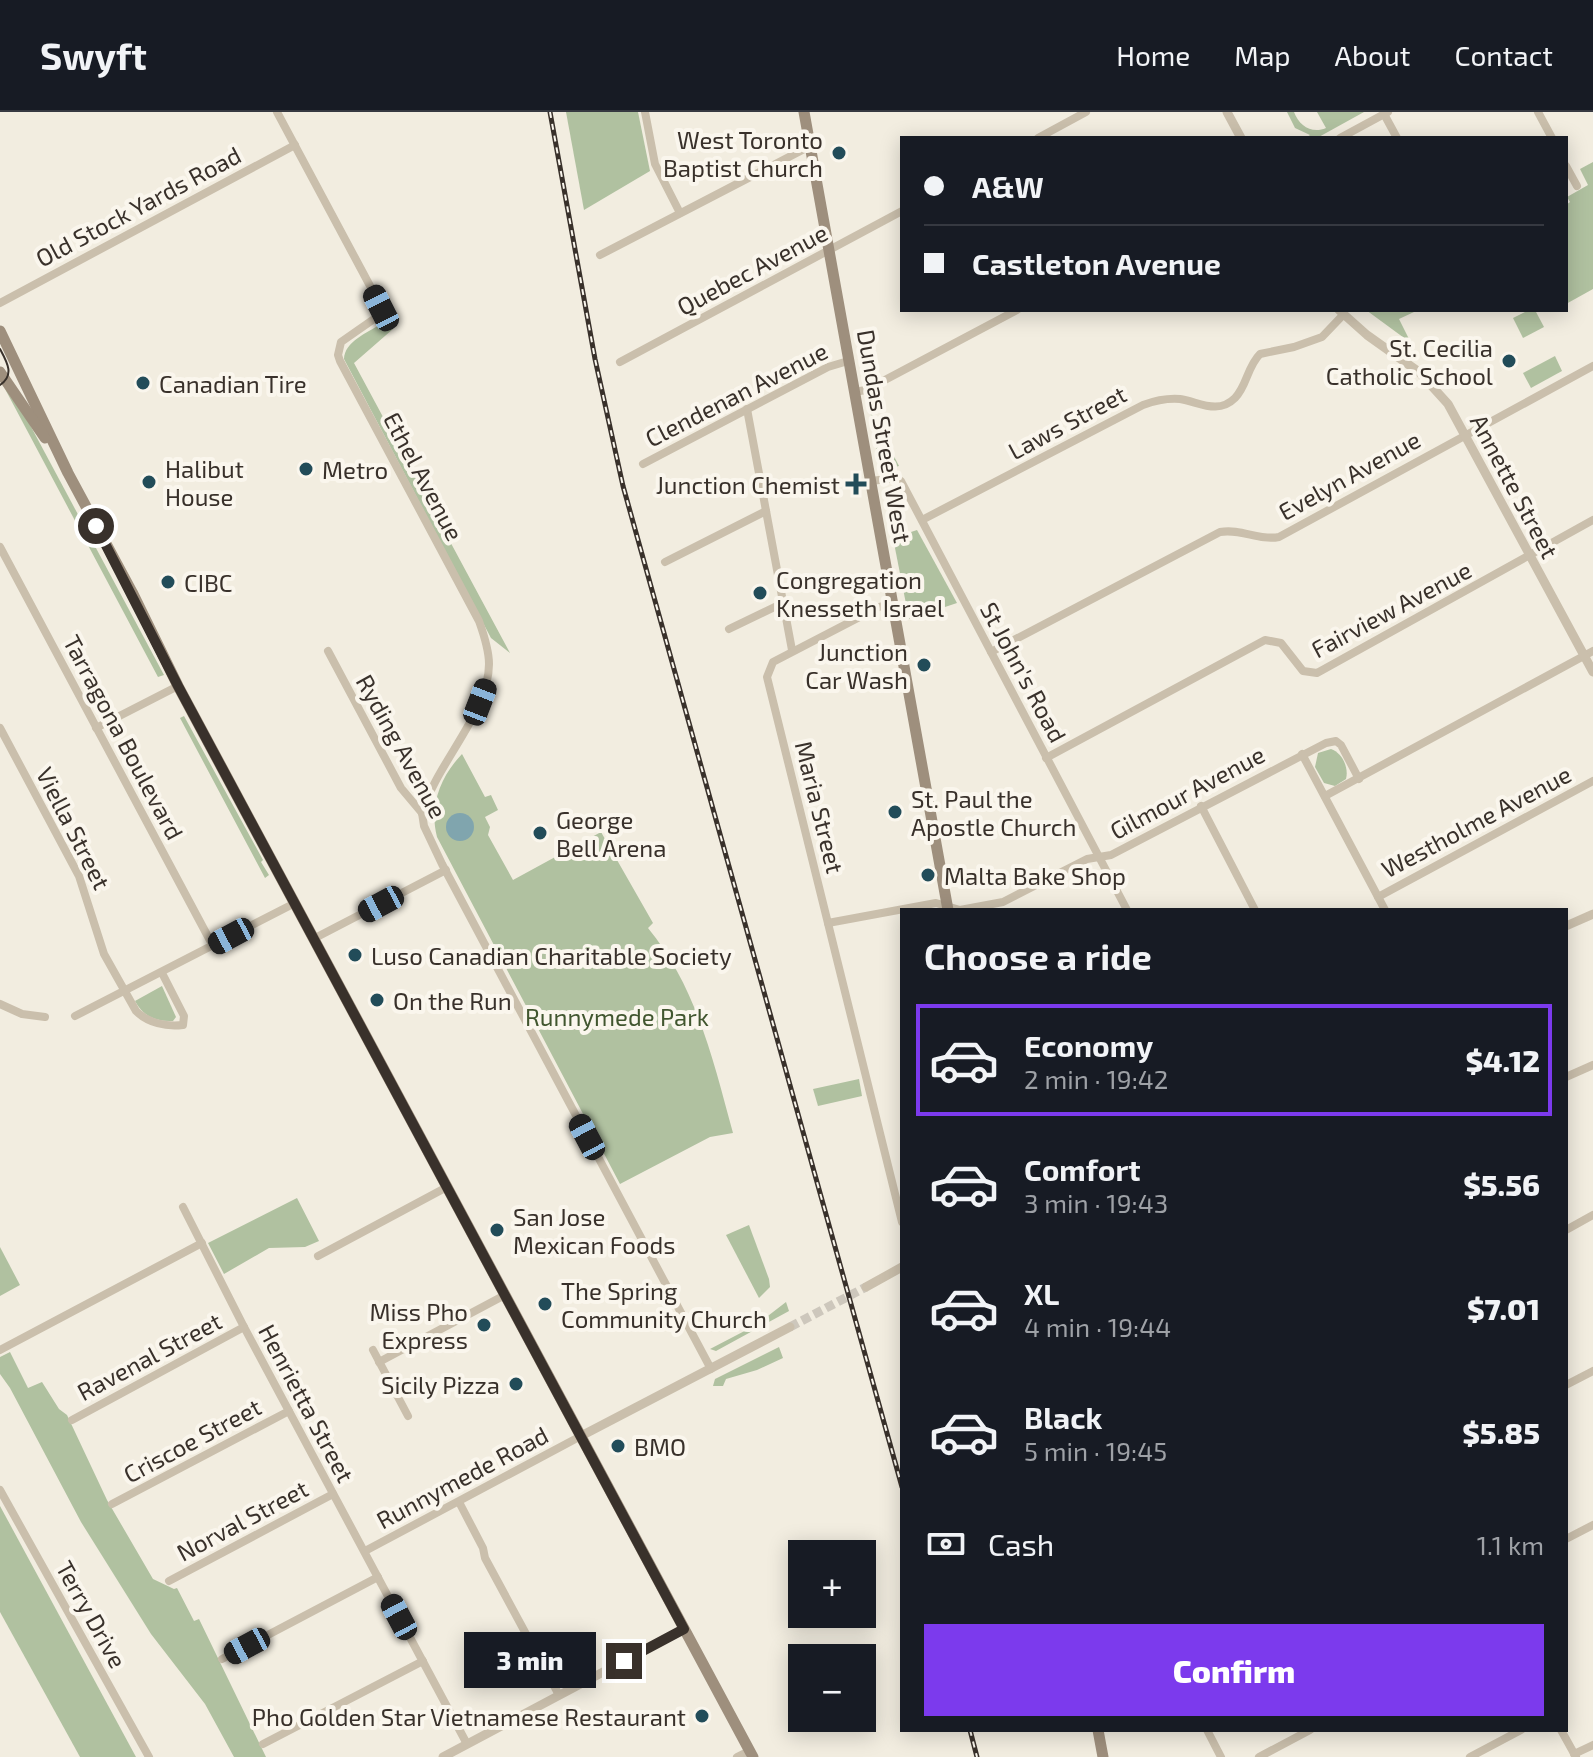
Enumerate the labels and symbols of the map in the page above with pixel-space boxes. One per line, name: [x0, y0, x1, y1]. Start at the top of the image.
place label: West Toronto Baptist Church: [663, 125, 823, 182]
street label: Old Stock Yards Road: [30, 140, 246, 272]
marker: West Toronto Baptist Church: [830, 144, 848, 162]
street label: Quebec Avenue: [672, 217, 832, 321]
car: [359, 281, 403, 335]
street label: Dundas Street West: [852, 327, 918, 545]
place label: St. Cecilia Catholic School: [1326, 333, 1493, 390]
street label: Clendenan Avenue: [640, 336, 832, 452]
marker: St. Cecilia Catholic School: [1500, 352, 1518, 370]
place label: Canadian Tire: [159, 369, 307, 398]
marker: Canadian Tire: [134, 374, 152, 392]
street label: Laws Street: [1003, 379, 1131, 465]
street label: Ethel Avenue: [378, 407, 470, 545]
street label: Annette Street: [1465, 409, 1565, 563]
street label: Evelyn Avenue: [1273, 424, 1425, 526]
place label: Halibut House: [165, 454, 244, 511]
place label: Metro: [322, 455, 388, 484]
marker: Metro: [297, 460, 315, 478]
place label: Junction Chemist: [656, 470, 840, 499]
marker: Halibut House: [140, 473, 158, 491]
marker: Junction Chemist: [847, 475, 865, 493]
route start: [78, 508, 114, 544]
street label: Fairview Avenue: [1306, 555, 1476, 663]
place label: Congregation Knesseth Israel: [776, 565, 944, 622]
place label: CIBC: [184, 568, 233, 597]
marker: CIBC: [159, 573, 177, 591]
marker: Congregation Knesseth Israel: [751, 584, 769, 602]
street label: St John's Road: [975, 597, 1073, 747]
street label: Tarragona Boulevard: [58, 630, 190, 844]
place label: Junction Car Wash: [805, 637, 908, 694]
marker: Junction Car Wash: [915, 656, 933, 674]
street label: Ryding Avenue: [351, 669, 453, 823]
car: [460, 675, 500, 729]
street label: Maria Street: [790, 738, 850, 876]
street label: Gilmour Avenue: [1105, 739, 1269, 845]
street label: Westholme Avenue: [1376, 759, 1576, 883]
street label: Viella Street: [31, 762, 117, 894]
place label: St. Paul the Apostle Church: [911, 784, 1076, 841]
marker: St. Paul the Apostle Church: [886, 803, 904, 821]
place label: George Bell Arena: [556, 805, 666, 862]
marker: George Bell Arena: [531, 824, 549, 842]
place label: Malta Bake Shop: [944, 861, 1126, 890]
marker: Malta Bake Shop: [919, 866, 937, 884]
car: [354, 882, 408, 926]
car: [204, 914, 258, 958]
place label: Luso Canadian Charitable Society: [371, 941, 732, 970]
marker: Luso Canadian Charitable Society: [346, 946, 364, 964]
place label: On the Run: [393, 986, 512, 1015]
marker: On the Run: [368, 991, 386, 1009]
park label: Runnymede Park: [525, 1002, 709, 1031]
car: [565, 1110, 609, 1164]
place label: San Jose Mexican Foods: [513, 1202, 676, 1259]
marker: San Jose Mexican Foods: [488, 1221, 506, 1239]
place label: The Spring Community Church: [561, 1276, 767, 1333]
marker: The Spring Community Church: [536, 1295, 554, 1313]
place label: Miss Pho Express: [370, 1297, 468, 1354]
street label: Ravenal Street: [72, 1306, 226, 1406]
marker: Miss Pho Express: [475, 1316, 493, 1334]
street label: Henrietta Street: [253, 1319, 361, 1487]
place label: Sicily Pizza: [381, 1370, 500, 1399]
marker: Sicily Pizza: [507, 1375, 525, 1393]
street label: Criscoe Street: [118, 1392, 266, 1488]
street label: Runnymede Road: [371, 1420, 553, 1534]
place label: BMO: [634, 1432, 686, 1461]
marker: BMO: [609, 1437, 627, 1455]
street label: Norval Street: [171, 1473, 313, 1567]
street label: Terry Drive: [51, 1555, 133, 1673]
car: [377, 1590, 421, 1644]
car: [220, 1624, 274, 1668]
callout: 3 min: [464, 1633, 596, 1689]
route end: [606, 1643, 642, 1679]
place label: Pho Golden Star Vietnamese Restaurant: [252, 1702, 686, 1731]
marker: Pho Golden Star Vietnamese Restaurant: [693, 1707, 711, 1725]

